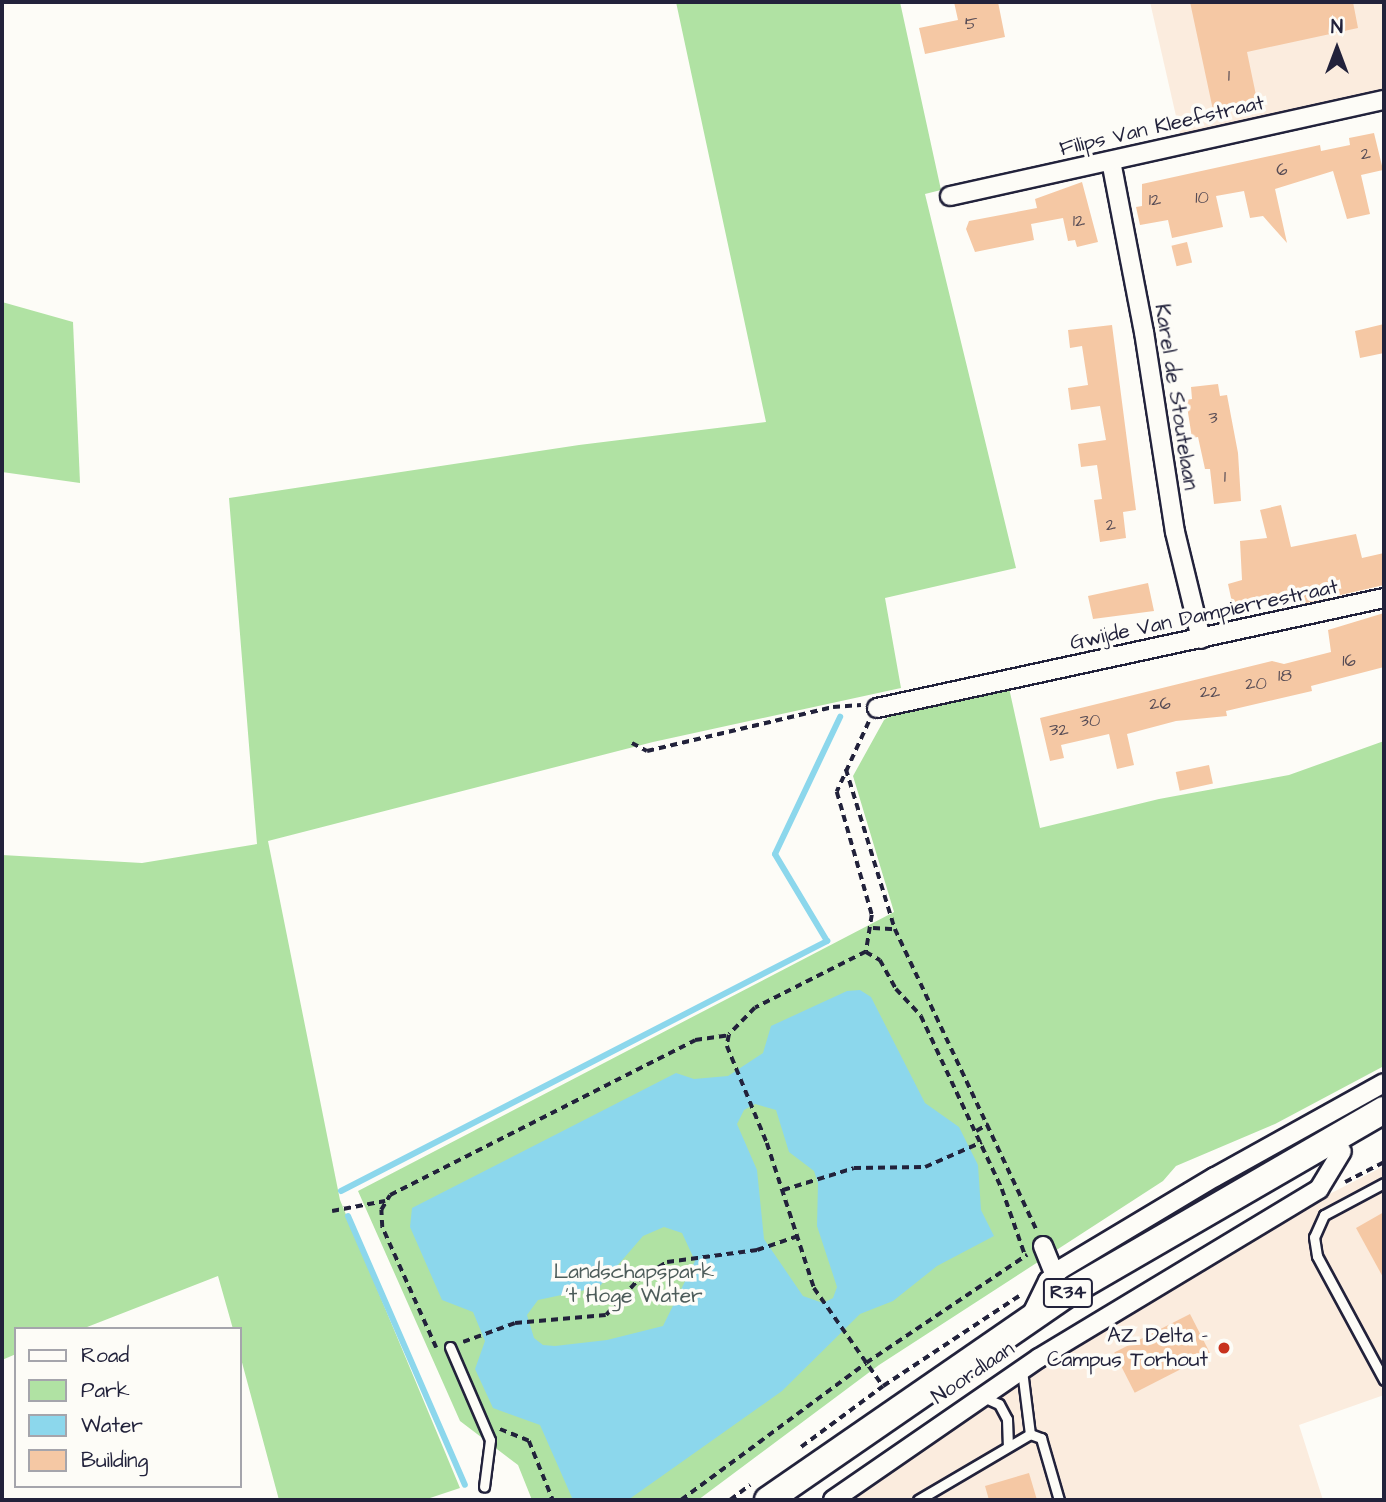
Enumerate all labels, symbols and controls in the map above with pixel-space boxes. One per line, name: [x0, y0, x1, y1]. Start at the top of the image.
house number: 5: [965, 13, 977, 35]
north arrow: [1302, 14, 1372, 84]
text: N: [1331, 14, 1343, 41]
house number: 1: [1228, 65, 1230, 87]
street label: Filips Van Kleefstraat: [1057, 90, 1267, 162]
house number: 2: [1361, 143, 1371, 165]
house number: 6: [1276, 159, 1288, 181]
house number: 10: [1195, 187, 1209, 209]
house number: 12: [1149, 189, 1161, 211]
house number: 12: [1073, 210, 1085, 232]
street label: Karel de Stoutelaan: [1149, 302, 1203, 492]
house number: 3: [1208, 407, 1218, 429]
house number: 1: [1224, 466, 1226, 488]
house number: 2: [1106, 514, 1116, 536]
street label: Gwijde Van Dampierrestraat: [1068, 574, 1340, 656]
house number: 16: [1342, 650, 1356, 672]
house number: 18: [1278, 665, 1292, 687]
house number: 20: [1245, 673, 1267, 695]
house number: 22: [1200, 681, 1220, 703]
house number: 26: [1149, 693, 1171, 715]
house number: 30: [1080, 710, 1100, 732]
house number: 32: [1049, 719, 1069, 741]
park label: Landschapspark 't Hoge Water: [554, 1259, 714, 1309]
road number: R34: [1042, 1278, 1094, 1308]
place label: AZ Delta - Campus Torhout: [1047, 1323, 1208, 1373]
legend: [14, 1327, 242, 1488]
street label: Noordlaan: [927, 1336, 1019, 1410]
marker: AZ Delta - Campus Torhout: [1214, 1338, 1234, 1358]
text: Road: [81, 1341, 129, 1370]
text: Park: [81, 1376, 130, 1405]
text: Water: [81, 1411, 143, 1440]
text: Building: [81, 1446, 148, 1475]

